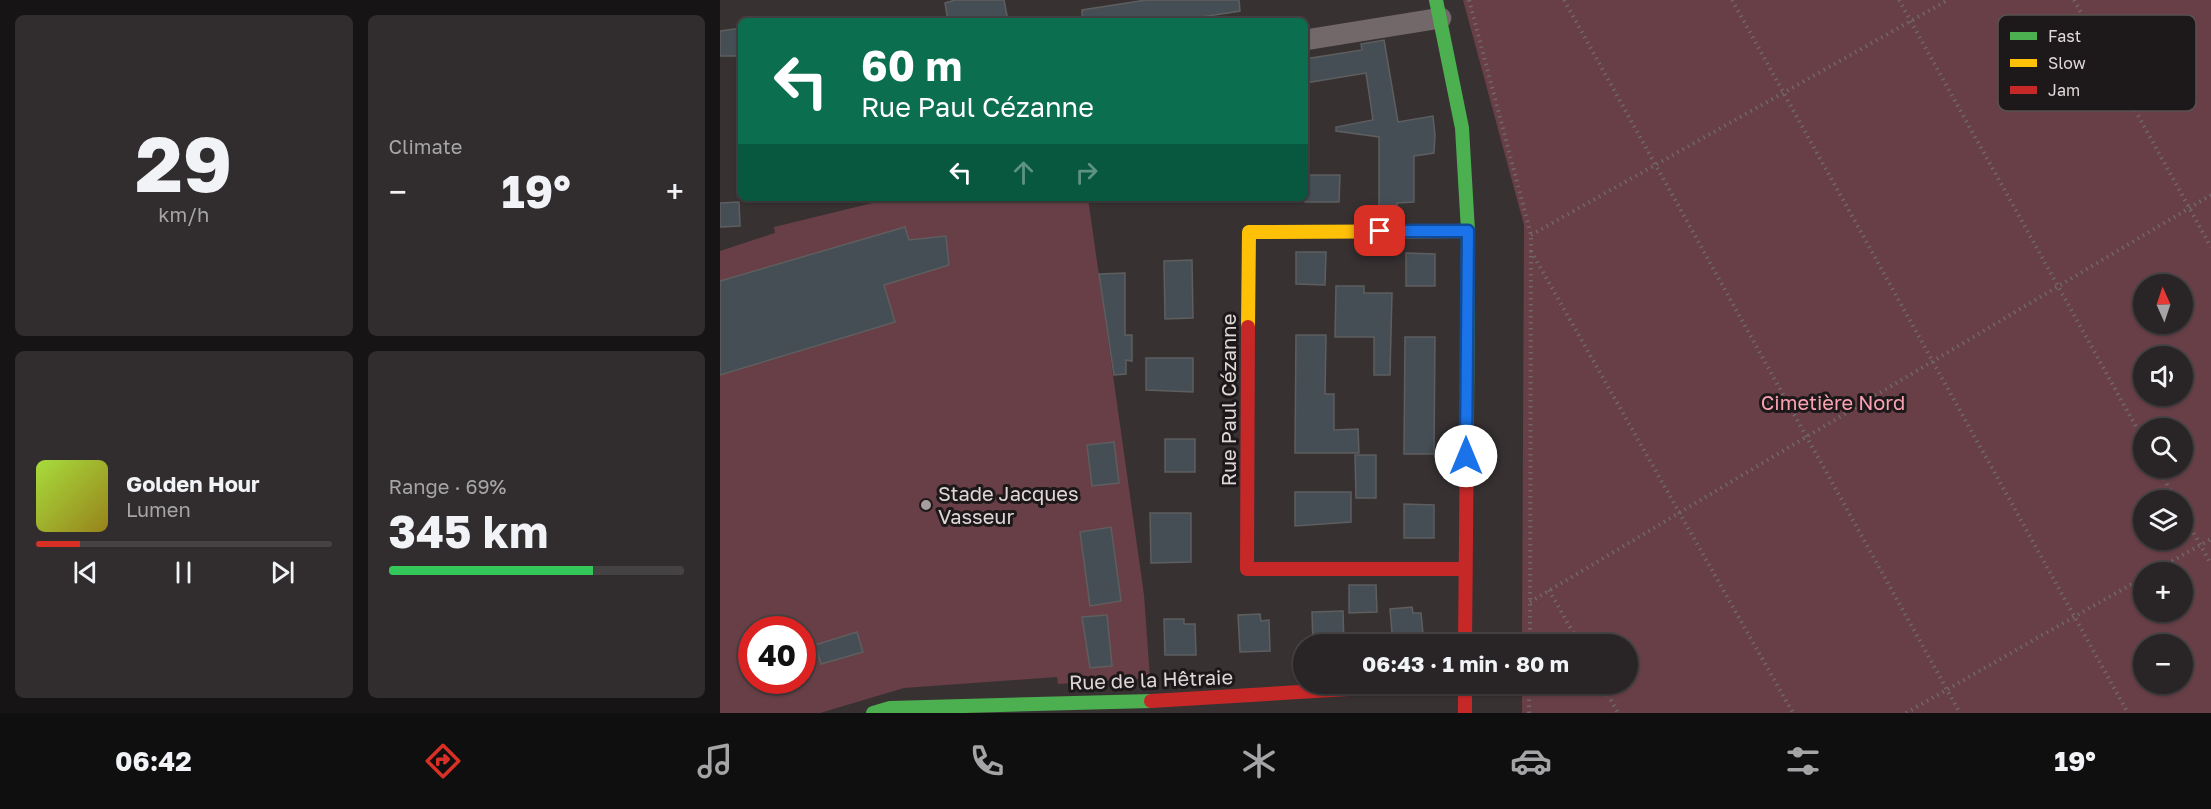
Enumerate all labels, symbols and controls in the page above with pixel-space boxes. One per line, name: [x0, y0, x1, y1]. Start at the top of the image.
legend: [1998, 15, 2196, 111]
text: Fast: [2048, 26, 2081, 46]
text: 60 m: [861, 40, 962, 90]
icon: left: [762, 42, 840, 120]
text: Slow: [2048, 53, 2086, 73]
text: Jam: [2048, 80, 2080, 100]
text: Rue Paul Cézanne: [861, 91, 1094, 123]
text: 29: [135, 116, 232, 209]
text: Climate: [389, 134, 462, 158]
icon: left: [944, 156, 977, 189]
icon: ahead: [1007, 156, 1040, 189]
icon: right: [1070, 156, 1103, 189]
text: 19°: [502, 164, 571, 218]
text: −: [389, 172, 407, 211]
text: +: [666, 172, 684, 211]
text: km/h: [158, 202, 209, 226]
pin: [1354, 205, 1405, 256]
icon: arrive: [1363, 214, 1396, 247]
north arrow: [2133, 274, 2193, 334]
map controls: [2133, 274, 2193, 694]
street label: Rue Paul Cézanne: [1216, 314, 1240, 486]
button: sound: [2133, 346, 2193, 406]
park label: Cimetière Nord: [1761, 390, 1905, 414]
button: search: [2133, 418, 2193, 478]
position arrow: [1434, 424, 1498, 488]
text: Golden Hour: [126, 470, 260, 497]
text: Range · 69%: [389, 474, 506, 498]
place label: Stade Jacques Vasseur: [938, 481, 1079, 528]
button: layers: [2133, 490, 2193, 550]
text: Lumen: [126, 497, 191, 521]
marker: Stade Jacques Vasseur: [919, 498, 933, 512]
text: 345 km: [389, 504, 548, 558]
icon: previous: [69, 556, 102, 589]
icon: pause: [167, 556, 200, 589]
icon: next: [266, 556, 299, 589]
button: +: [2133, 562, 2193, 622]
speed limit sign: 40: [738, 616, 816, 694]
button: −: [2133, 634, 2193, 694]
text: 06:43 · 1 min · 80 m: [1362, 650, 1569, 677]
street label: Rue de la Hêtraie: [1069, 664, 1233, 694]
icon: directions: [422, 740, 464, 782]
icon: music: [694, 740, 736, 782]
icon: phone: [966, 740, 1008, 782]
icon: climate: [1238, 740, 1280, 782]
icon: car: [1510, 740, 1552, 782]
icon: filters: [1782, 740, 1824, 782]
text: 06:42: [115, 745, 192, 777]
text: 19°: [2054, 745, 2096, 777]

